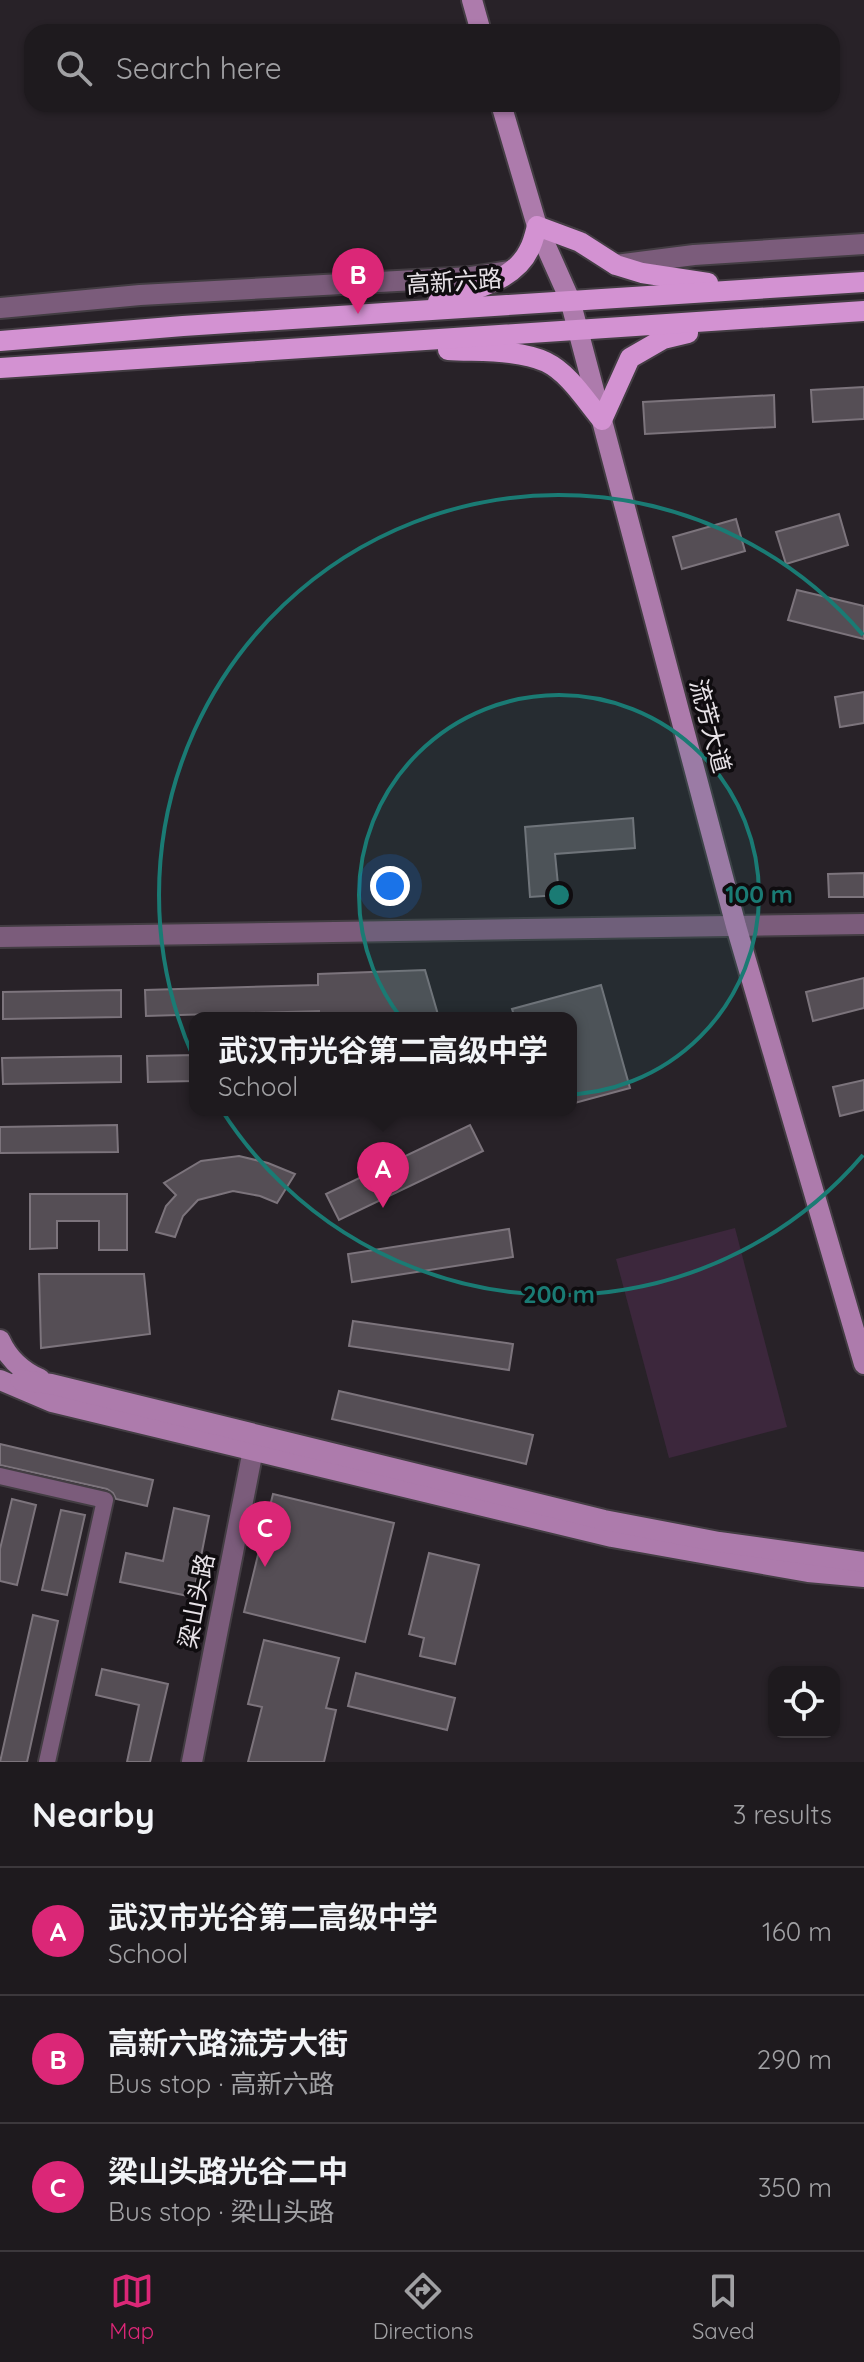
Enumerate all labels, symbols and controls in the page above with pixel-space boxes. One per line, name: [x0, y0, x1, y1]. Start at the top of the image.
search box: [24, 24, 840, 112]
icon: search: [52, 46, 96, 90]
text: Search here: [116, 49, 282, 87]
pin: B: [332, 248, 384, 314]
street label: 高新六路: [405, 263, 503, 299]
street label: 流芳大道: [684, 675, 738, 776]
your location: [370, 866, 410, 906]
text: 100 m: [725, 879, 793, 909]
centre of rings: [545, 881, 573, 909]
popup: [189, 1012, 577, 1116]
text: 武汉市光谷第二高级中学: [218, 1031, 548, 1069]
text: School: [218, 1070, 298, 1103]
pin: A: [357, 1142, 409, 1208]
text: 200 m: [523, 1279, 595, 1309]
pin: C: [239, 1501, 291, 1567]
street label: 梁山头路: [172, 1551, 220, 1651]
map controls: [768, 1666, 840, 1738]
button: locate: [768, 1666, 840, 1738]
text: Nearby: [32, 1793, 155, 1836]
text: 3 results: [733, 1798, 832, 1831]
text: 武汉市光谷第二高级中学: [108, 1898, 438, 1936]
text: A: [50, 1915, 66, 1948]
text: 160 m: [762, 1915, 832, 1948]
text: School: [108, 1937, 188, 1970]
text: 高新六路流芳大街: [108, 2024, 348, 2062]
text: B: [49, 2043, 67, 2076]
text: 290 m: [757, 2043, 832, 2076]
text: Bus stop · 高新六路: [108, 2067, 335, 2100]
text: 梁山头路光谷二中: [108, 2152, 348, 2190]
text: C: [50, 2171, 66, 2204]
text: 350 m: [758, 2171, 832, 2204]
text: Bus stop · 梁山头路: [108, 2195, 335, 2228]
tab: Map: [109, 2269, 154, 2345]
tab: Directions: [373, 2269, 473, 2345]
tab: Saved: [692, 2269, 755, 2345]

